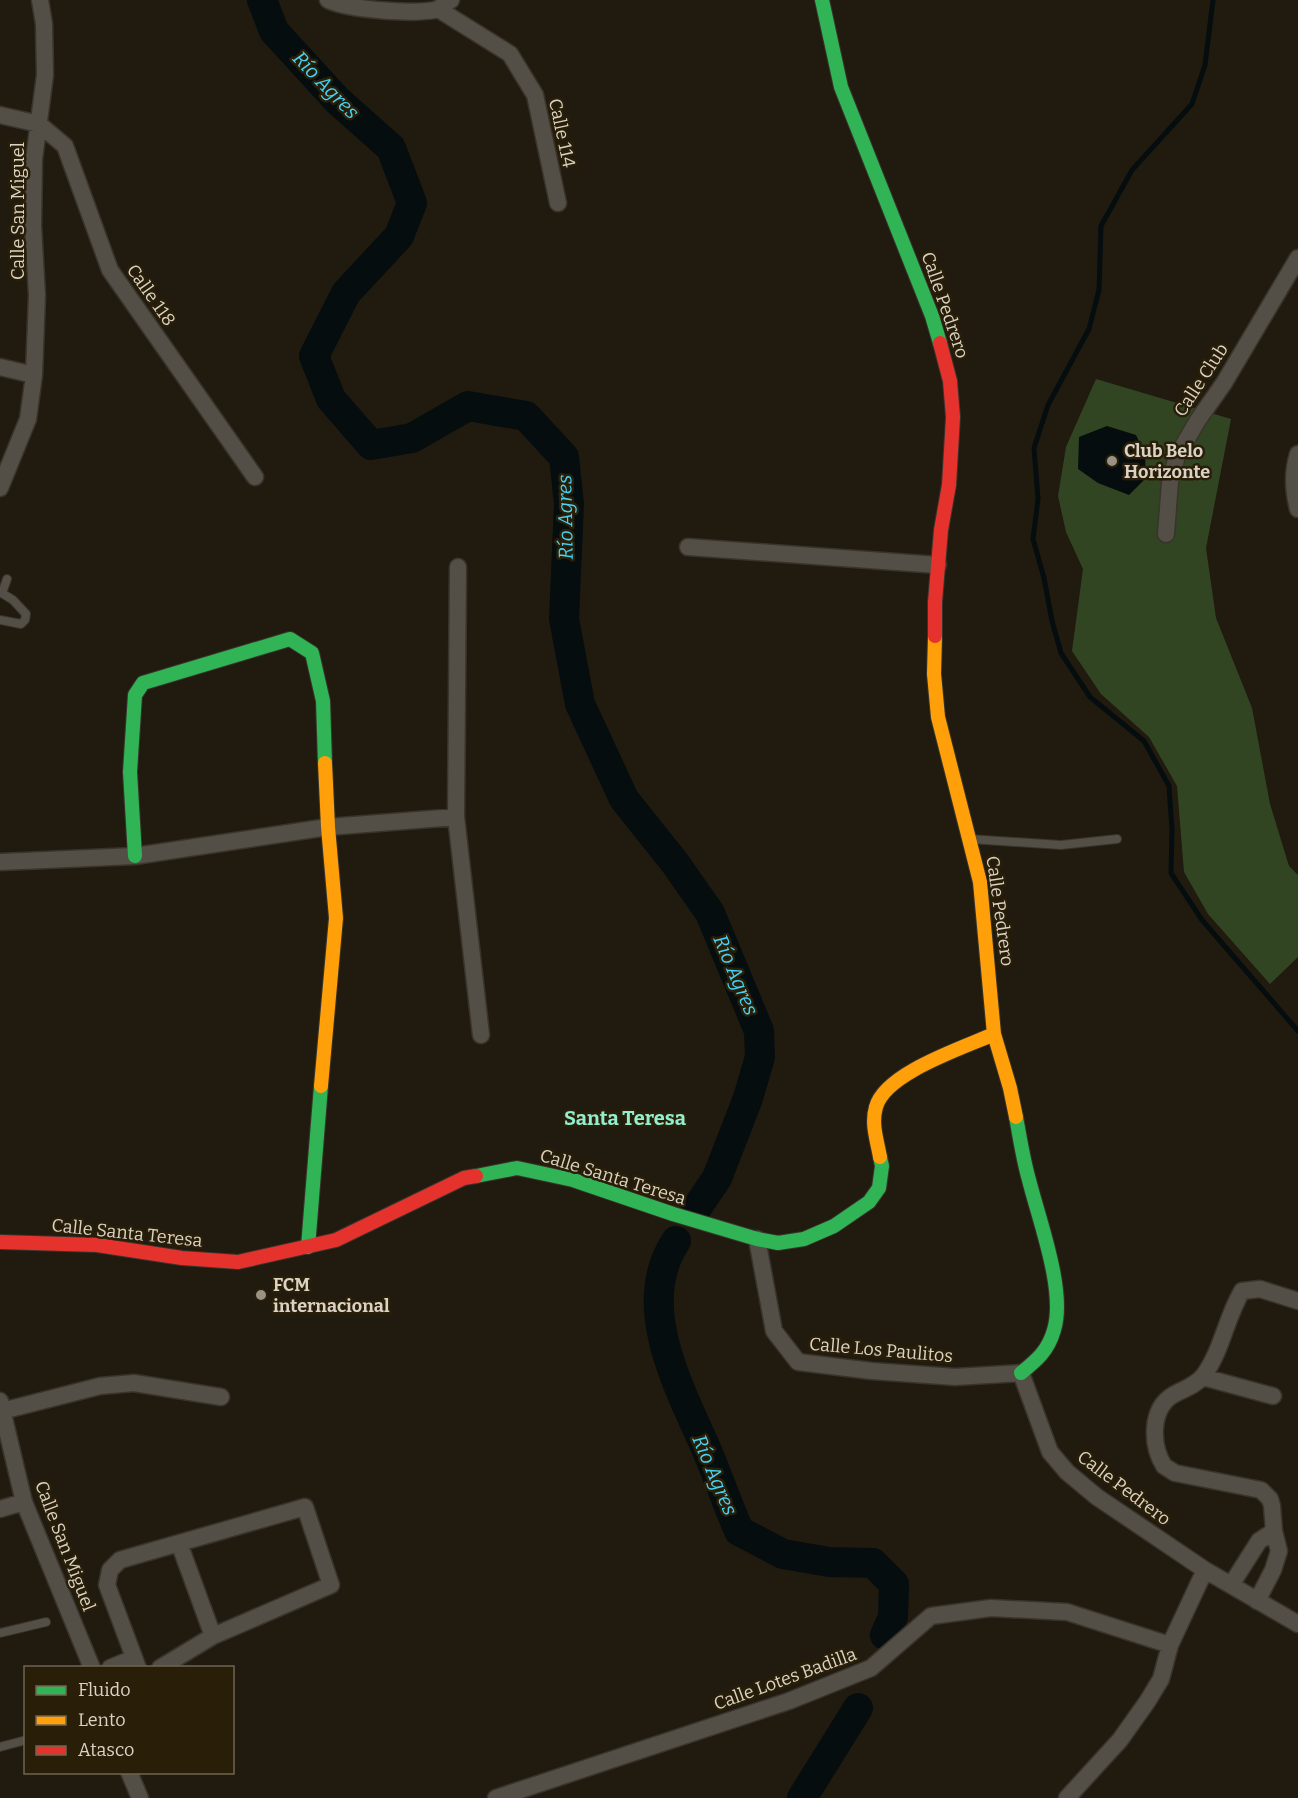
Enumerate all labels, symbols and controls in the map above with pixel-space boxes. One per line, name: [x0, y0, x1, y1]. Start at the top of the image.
water label: Río Agres: [288, 46, 364, 124]
street label: Calle 114: [544, 96, 580, 170]
street label: Calle San Miguel: [7, 142, 29, 280]
street label: Calle Pedrero: [917, 249, 973, 361]
street label: Calle 118: [122, 260, 180, 330]
street label: Calle Club: [1169, 339, 1233, 421]
place label: Club Belo Horizonte: [1124, 440, 1210, 483]
marker: Club Belo Horizonte: [1105, 454, 1119, 468]
water label: Río Agres: [552, 474, 578, 560]
street label: Calle Pedrero: [981, 854, 1019, 968]
water label: Río Agres: [708, 931, 764, 1019]
district label: Santa Teresa: [564, 1106, 686, 1130]
street label: Calle Santa Teresa: [537, 1144, 689, 1210]
street label: Calle Santa Teresa: [50, 1214, 204, 1252]
place label: FCM internacional: [273, 1274, 390, 1317]
marker: FCM internacional: [254, 1288, 268, 1302]
street label: Calle Los Paulitos: [808, 1333, 954, 1367]
water label: Río Agres: [687, 1431, 743, 1519]
street label: Calle Pedrero: [1073, 1446, 1175, 1530]
street label: Calle San Miguel: [30, 1478, 100, 1614]
street label: Calle Lotes Badilla: [711, 1643, 860, 1715]
legend: [24, 1666, 234, 1774]
text: Fluido: [78, 1679, 131, 1701]
text: Lento: [78, 1709, 126, 1731]
text: Atasco: [78, 1739, 134, 1761]

